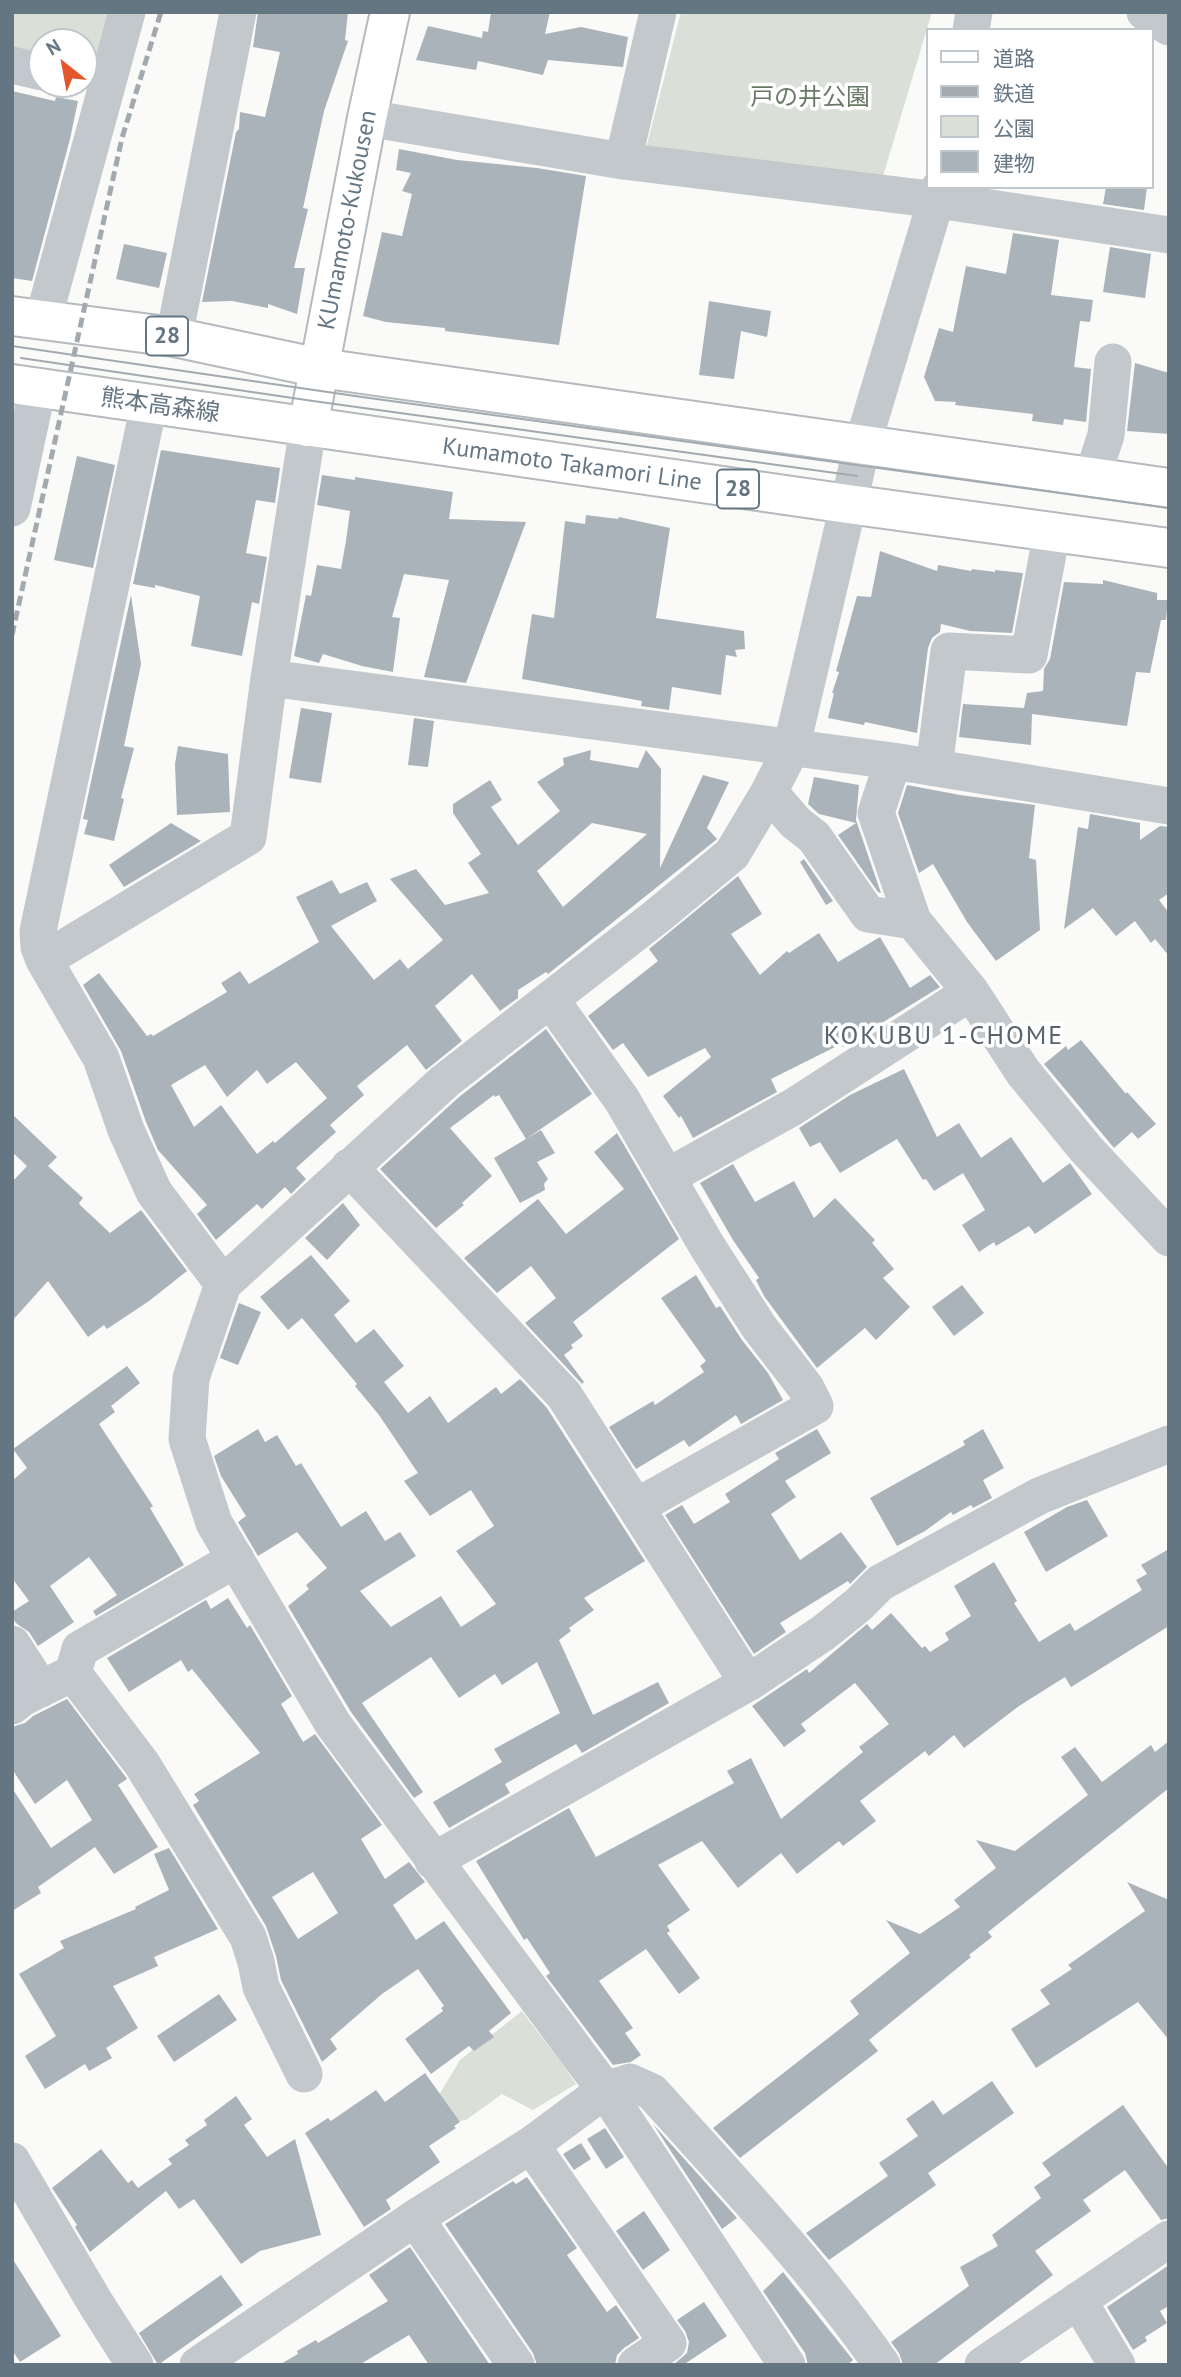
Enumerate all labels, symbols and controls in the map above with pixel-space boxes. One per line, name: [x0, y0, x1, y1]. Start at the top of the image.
north arrow: [28, 28, 98, 98]
legend: [926, 28, 1153, 189]
text: N: [42, 33, 65, 60]
text: 道路: [993, 45, 1035, 72]
text: 鉄道: [993, 80, 1035, 107]
park label: 戸の井公園: [750, 84, 870, 112]
street label: KUmamoto-Kukousen: [313, 108, 383, 332]
text: 公園: [993, 115, 1035, 142]
text: 建物: [993, 150, 1035, 177]
road number: 28: [146, 316, 188, 356]
street label: 熊本高森線: [99, 383, 221, 429]
street label: Kumamoto Takamori Line: [441, 433, 703, 497]
road number: 28: [717, 470, 759, 509]
district label: KOKUBU 1-CHOME: [826, 1021, 1062, 1053]

